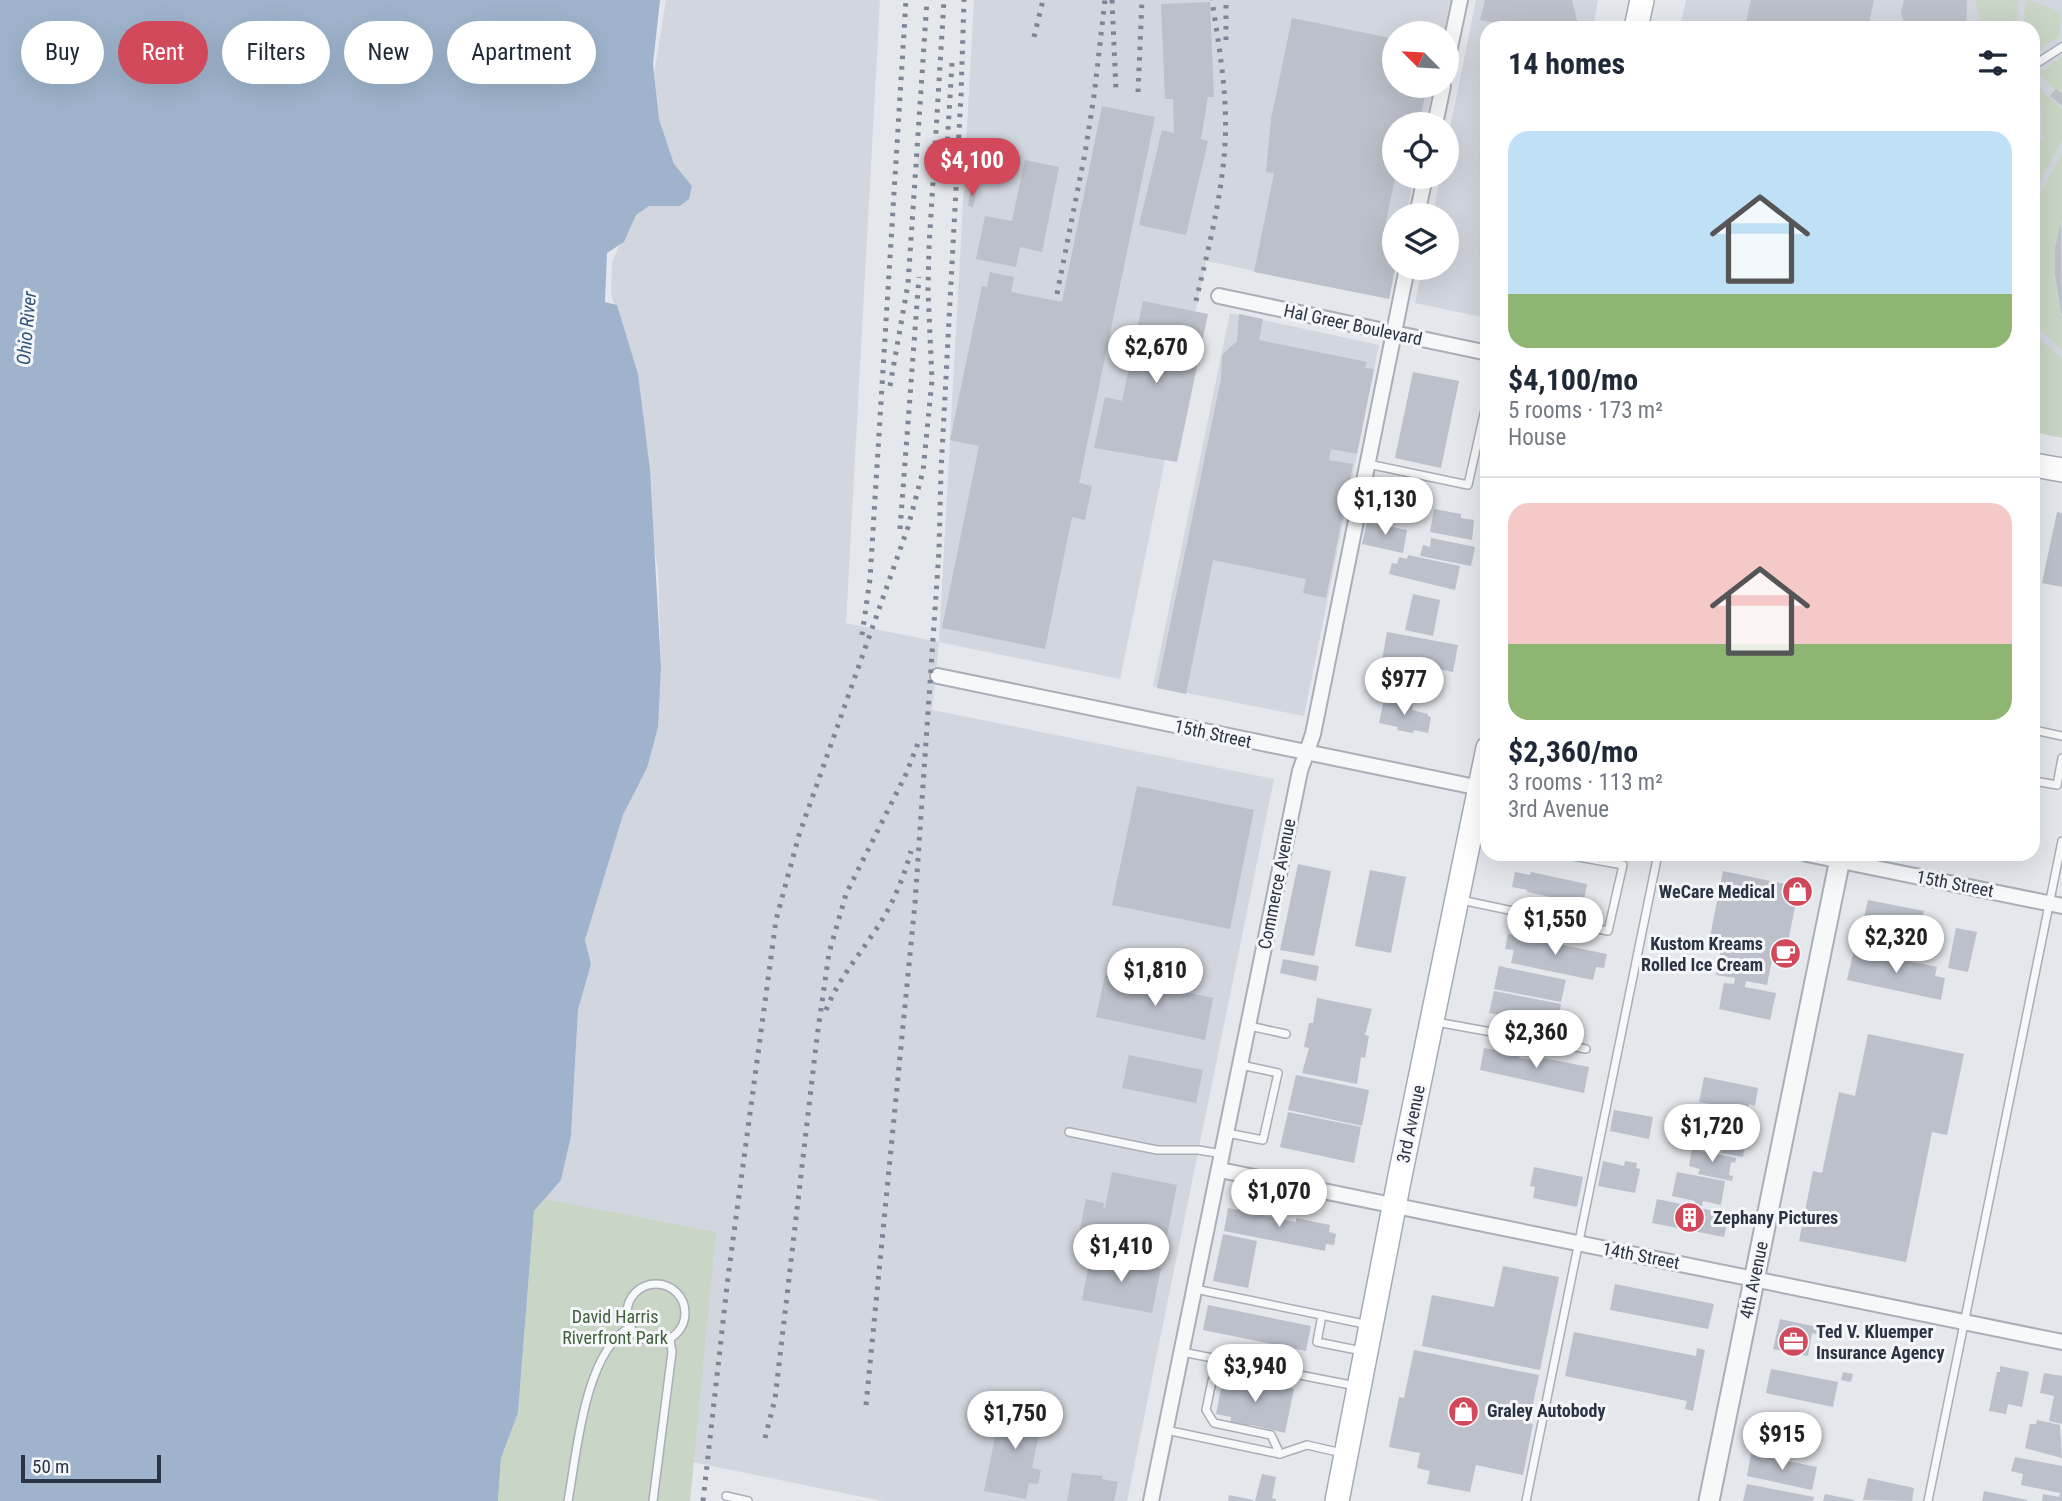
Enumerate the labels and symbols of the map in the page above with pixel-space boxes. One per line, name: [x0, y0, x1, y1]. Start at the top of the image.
north arrow: [1382, 21, 1460, 98]
pin: $4,100: [915, 138, 1029, 198]
water label: Ohio River: [12, 290, 41, 366]
street label: Hal Greer Boulevard: [1282, 300, 1424, 349]
pin: $2,670: [1099, 326, 1213, 385]
pin: $1,130: [1328, 477, 1442, 537]
pin: $977: [1363, 658, 1445, 717]
street label: 15th Street: [1173, 715, 1253, 752]
street label: Commerce Avenue: [1254, 817, 1299, 951]
street label: 15th Street: [1915, 866, 1995, 901]
shop icon: WeCare Medical: [1781, 875, 1815, 909]
place label: WeCare Medical: [1659, 881, 1775, 902]
pin: $1,550: [1498, 898, 1612, 957]
pin: $2,320: [1839, 916, 1953, 975]
place label: Kustom Kreams Rolled Ice Cream: [1641, 933, 1763, 975]
cafe icon: Kustom Kreams Rolled Ice Cream: [1769, 937, 1803, 971]
pin: $1,810: [1098, 948, 1212, 1008]
pin: $2,360: [1479, 1010, 1593, 1070]
street label: 3rd Avenue: [1392, 1083, 1429, 1165]
pin: $1,720: [1655, 1104, 1769, 1164]
pin: $1,070: [1222, 1170, 1336, 1229]
building icon: Zephany Pictures: [1673, 1201, 1707, 1235]
place label: Zephany Pictures: [1713, 1207, 1838, 1228]
pin: $1,410: [1064, 1224, 1178, 1284]
street label: 14th Street: [1601, 1238, 1681, 1273]
street label: 4th Avenue: [1735, 1239, 1772, 1321]
park label: David Harris Riverfront Park: [562, 1306, 668, 1348]
place label: Ted V. Kluemper Insurance Agency: [1816, 1321, 1944, 1363]
office icon: Ted V. Kluemper Insurance Agency: [1776, 1325, 1810, 1359]
pin: $3,940: [1198, 1344, 1312, 1404]
pin: $1,750: [958, 1392, 1072, 1451]
shop icon: Graley Autobody: [1447, 1394, 1481, 1428]
place label: Graley Autobody: [1487, 1400, 1605, 1421]
pin: $915: [1741, 1412, 1823, 1472]
scale bar: [21, 1452, 161, 1484]

